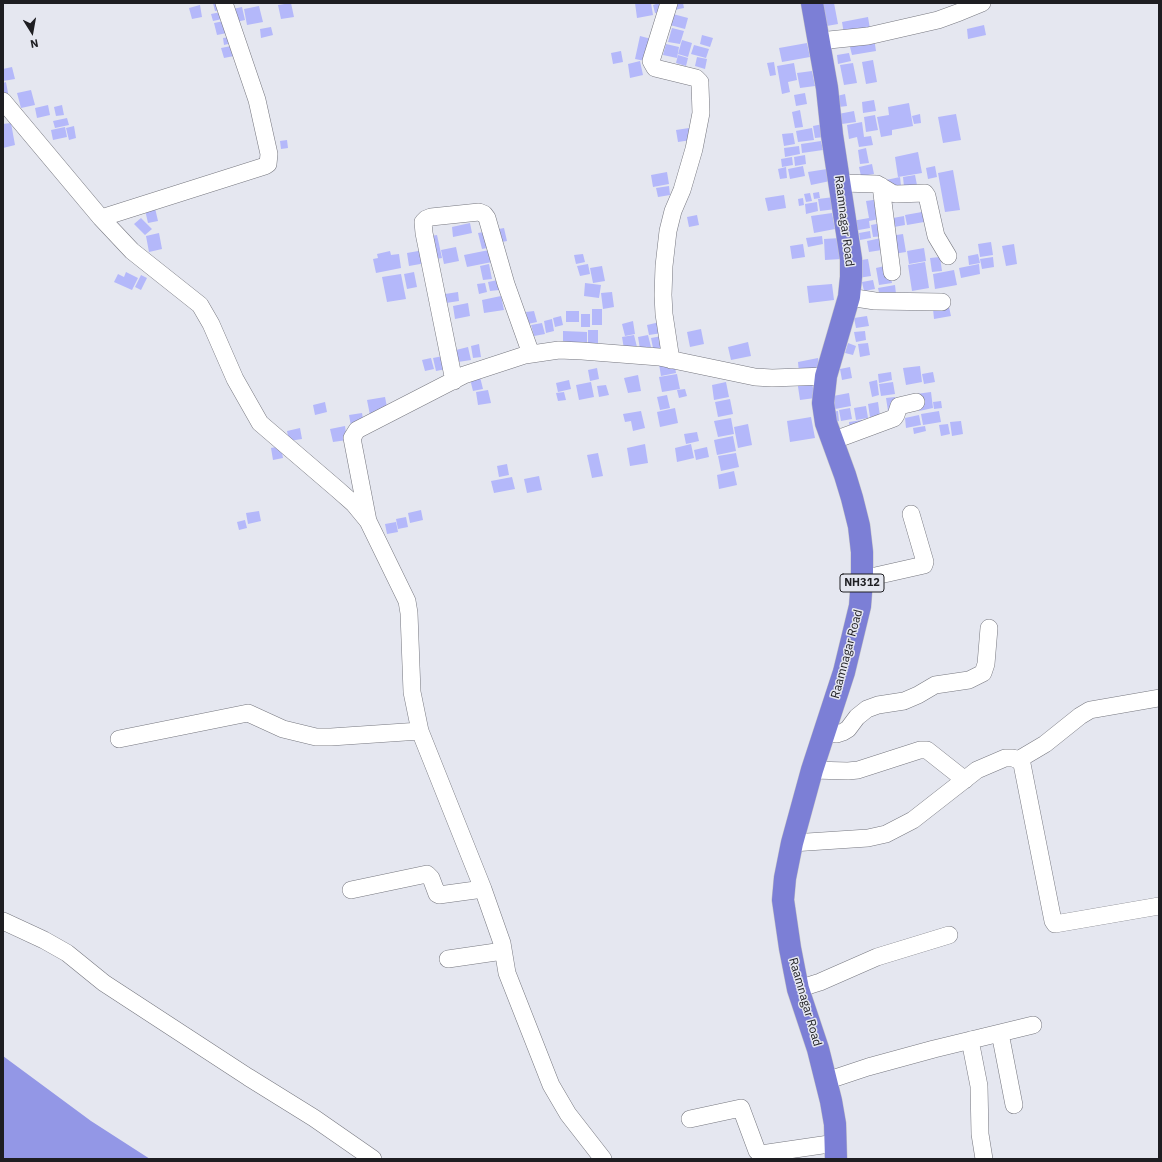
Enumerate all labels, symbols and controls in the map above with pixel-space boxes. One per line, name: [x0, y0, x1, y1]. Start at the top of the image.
north arrow: [12, 12, 52, 52]
text: N: [29, 36, 40, 51]
street label: Raamnagar Road: [831, 175, 857, 267]
road number: NH312: [840, 574, 884, 592]
street label: Raamnagar Road: [828, 608, 866, 700]
street label: Raamnagar Road: [785, 956, 825, 1048]

